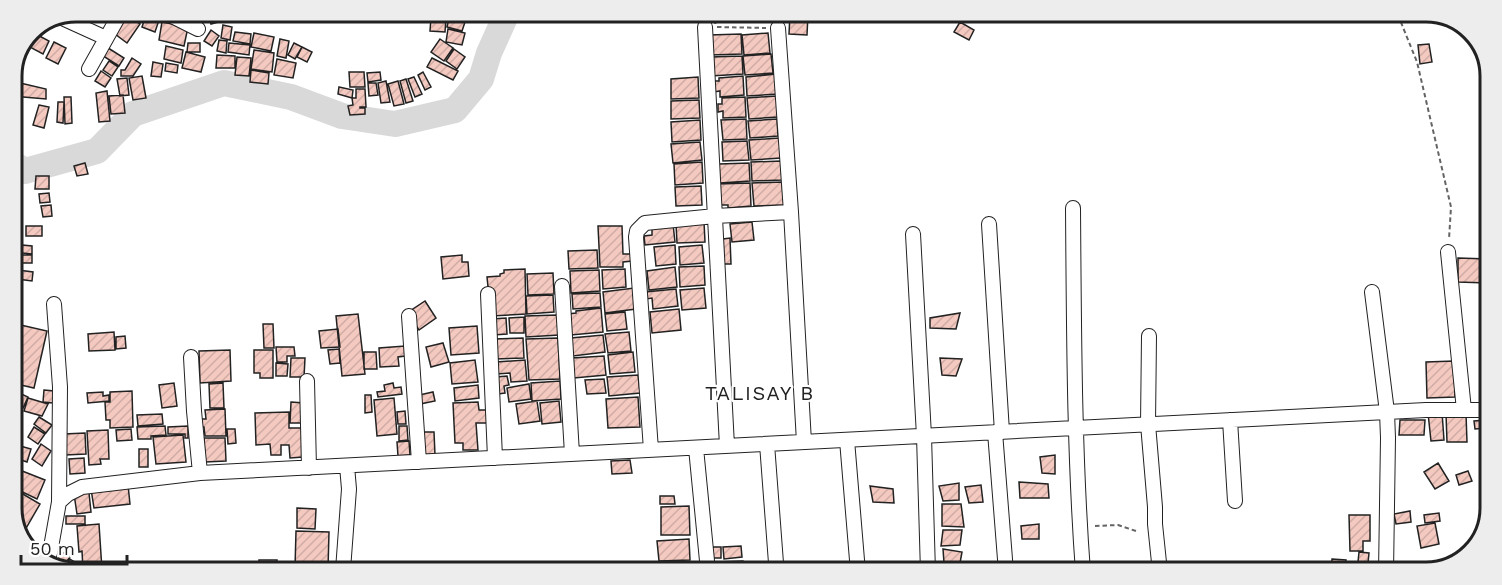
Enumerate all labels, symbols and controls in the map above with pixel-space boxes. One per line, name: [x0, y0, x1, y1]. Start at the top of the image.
district label: TALISAY B: [705, 381, 815, 405]
scale bar: [21, 528, 128, 566]
text: 50 m: [30, 538, 75, 559]

